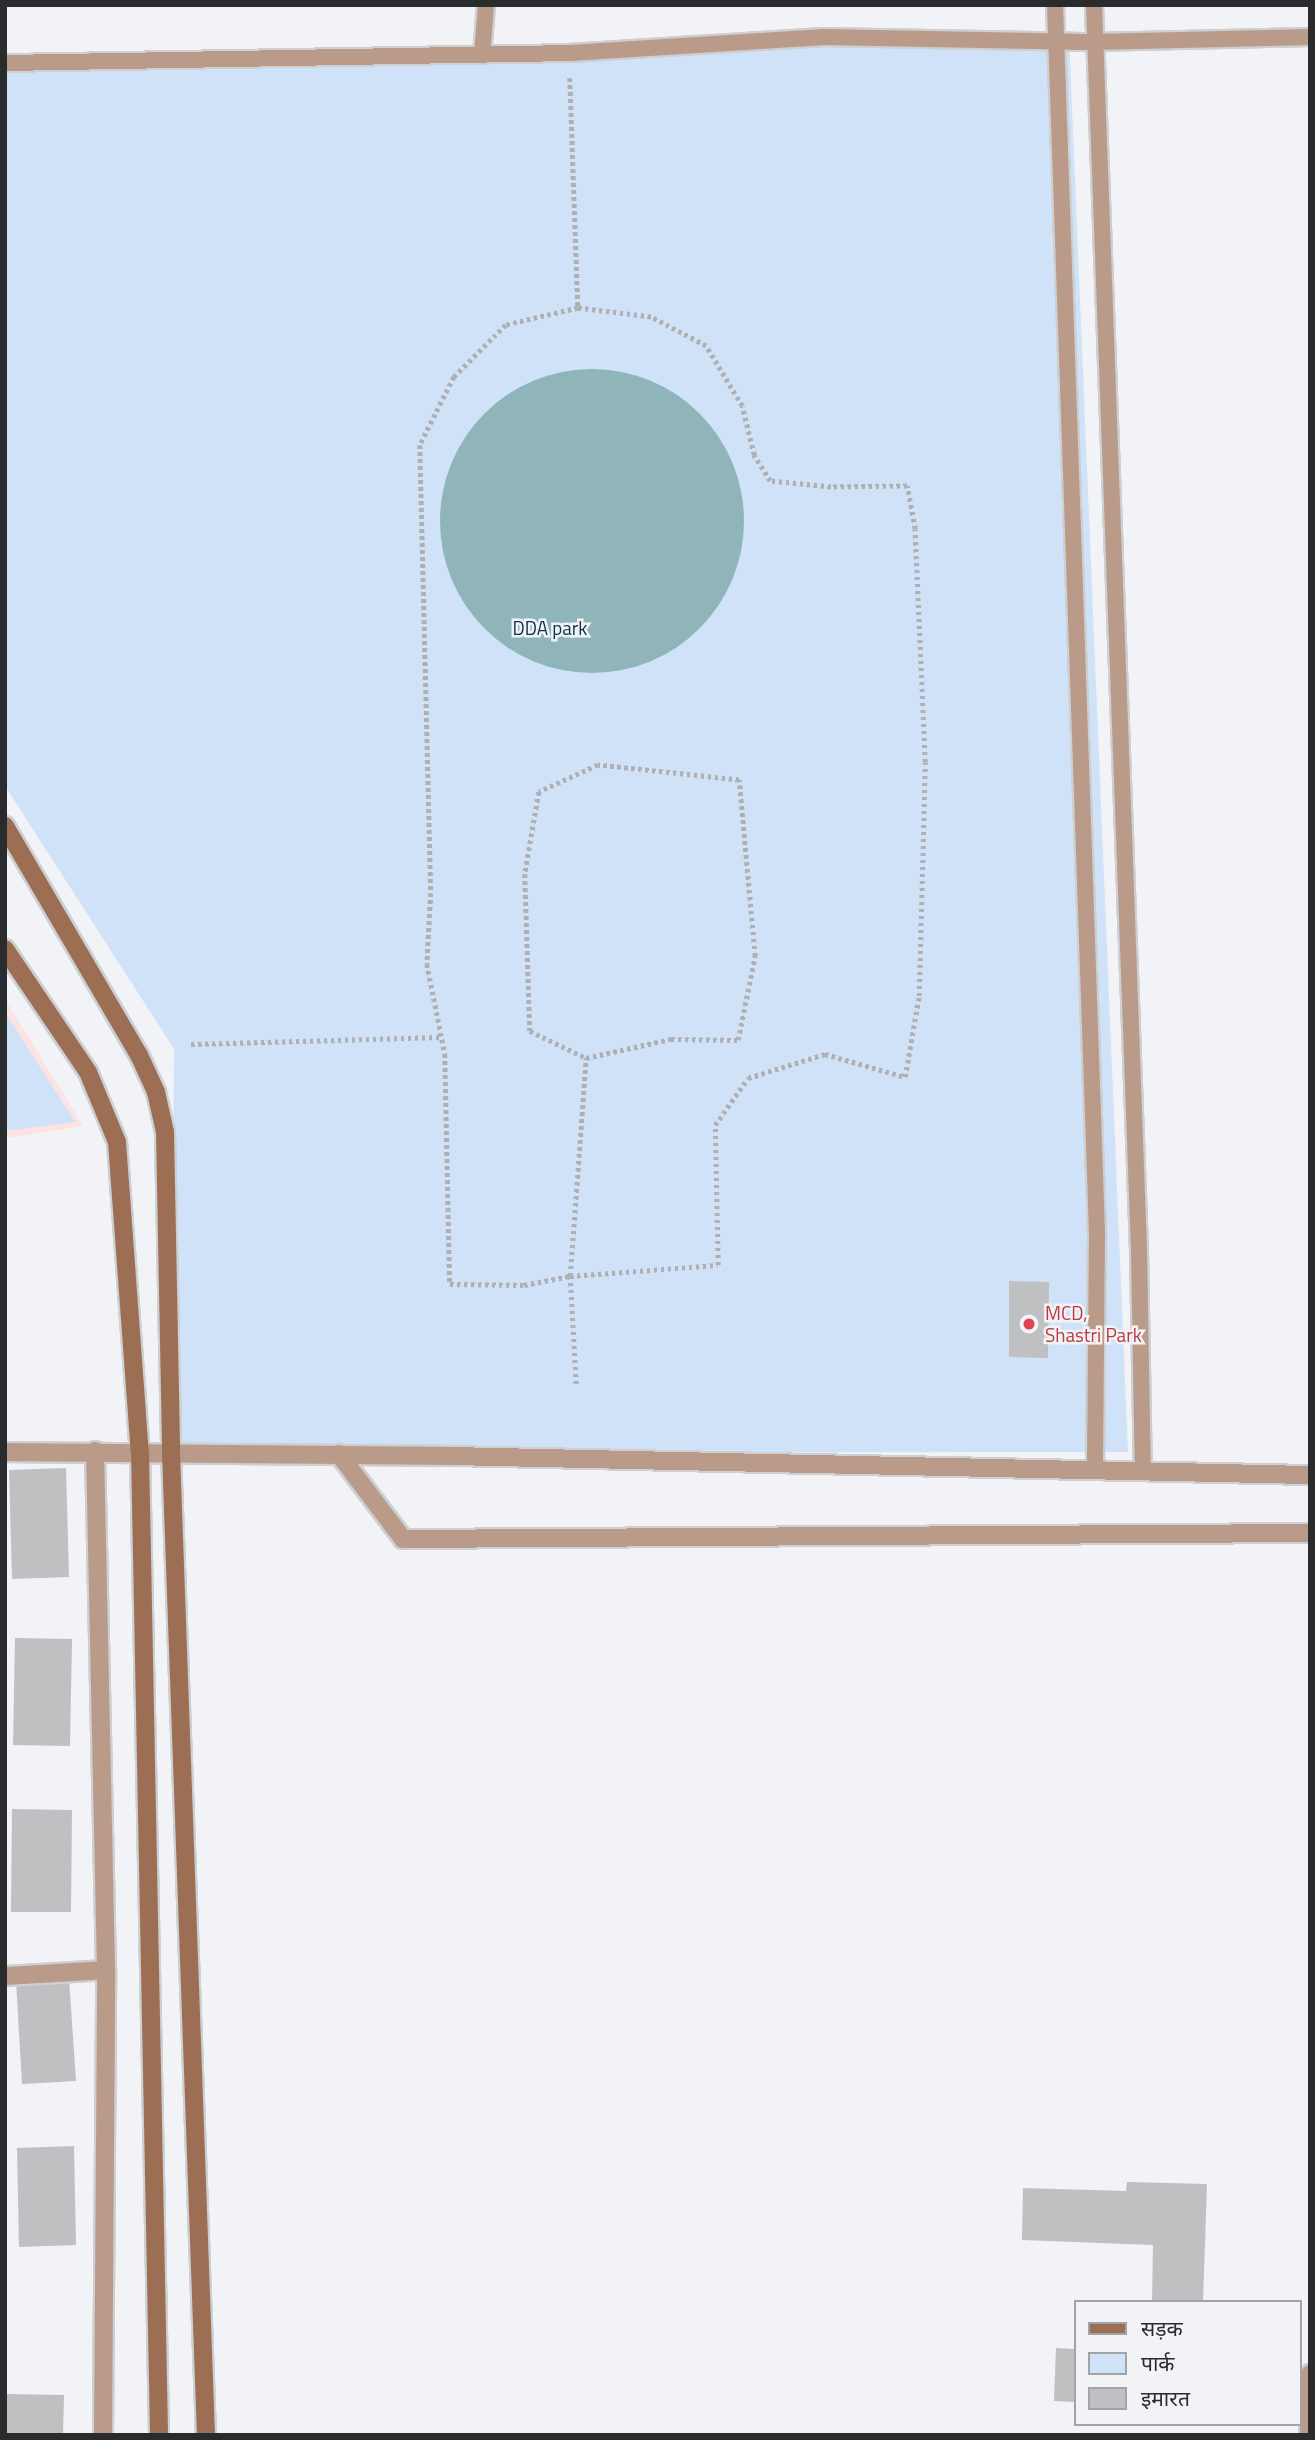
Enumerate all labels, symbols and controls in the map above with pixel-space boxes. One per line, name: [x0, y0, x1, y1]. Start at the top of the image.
park label: DDA park: [513, 617, 587, 639]
place label: MCD, Shastri Park: [1045, 1302, 1142, 1346]
marker: MCD, Shastri Park: [1019, 1314, 1039, 1334]
legend: [1074, 2300, 1301, 2426]
text: सड़क: [1141, 2312, 1183, 2344]
text: पार्क: [1141, 2347, 1175, 2379]
text: इमारत: [1141, 2382, 1190, 2414]

